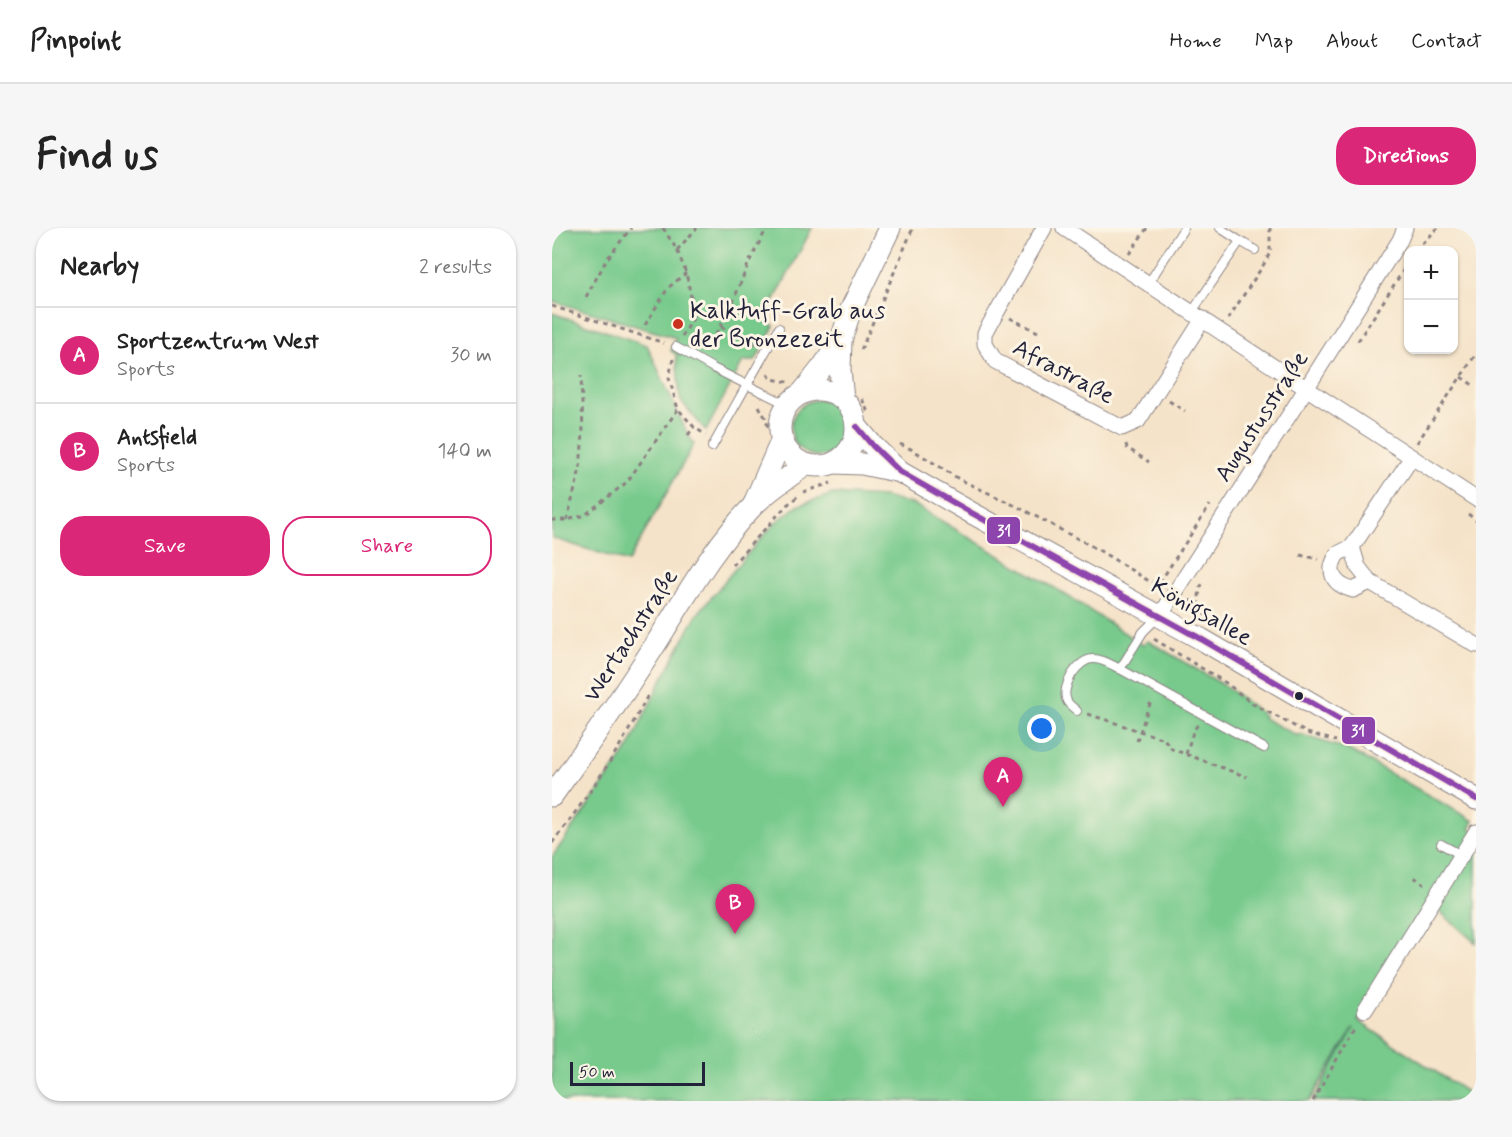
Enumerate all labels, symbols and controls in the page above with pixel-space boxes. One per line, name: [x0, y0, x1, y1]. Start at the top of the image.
text: Pinpoint: [30, 23, 121, 60]
text: Home: [1170, 27, 1222, 55]
text: Map: [1255, 27, 1293, 55]
text: About: [1326, 27, 1378, 55]
text: Contact: [1411, 27, 1482, 55]
button: Directions: [1336, 127, 1476, 185]
text: Find us: [36, 129, 158, 184]
map controls: [1404, 246, 1458, 354]
button: +: [1404, 246, 1458, 300]
text: Nearby: [60, 250, 139, 284]
text: 2 results: [419, 254, 492, 281]
place label: Kalktuff-Grab aus der Bronzezeit: [690, 296, 886, 355]
button: −: [1404, 300, 1458, 354]
marker: Kalktuff-Grab aus der Bronzezeit: [671, 317, 685, 331]
text: Sportzentrum West: [117, 328, 319, 356]
street label: Afrastraße: [1007, 333, 1120, 412]
text: A: [73, 342, 86, 369]
text: 30 m: [450, 342, 492, 369]
street label: Augustusstraße: [1208, 345, 1316, 488]
text: Sports: [117, 356, 175, 383]
text: Antsfield: [117, 424, 197, 452]
text: B: [73, 438, 86, 465]
text: 140 m: [438, 438, 492, 465]
text: Sports: [117, 452, 175, 479]
button: Save: [60, 516, 270, 576]
button: Share: [282, 516, 492, 576]
line badge: 31: [986, 516, 1021, 545]
text: 31: [997, 521, 1011, 542]
street label: Wertachstraße: [577, 563, 686, 708]
street label: Königsallee: [1144, 571, 1258, 656]
unlabelled marker: [1293, 690, 1305, 702]
your location: [1027, 714, 1056, 743]
line badge: 31: [1341, 716, 1376, 745]
text: 31: [1351, 721, 1365, 742]
pin: A: [984, 758, 1022, 807]
pin: B: [716, 884, 754, 934]
scale bar: [570, 1059, 705, 1086]
text: 50 m: [579, 1062, 615, 1083]

